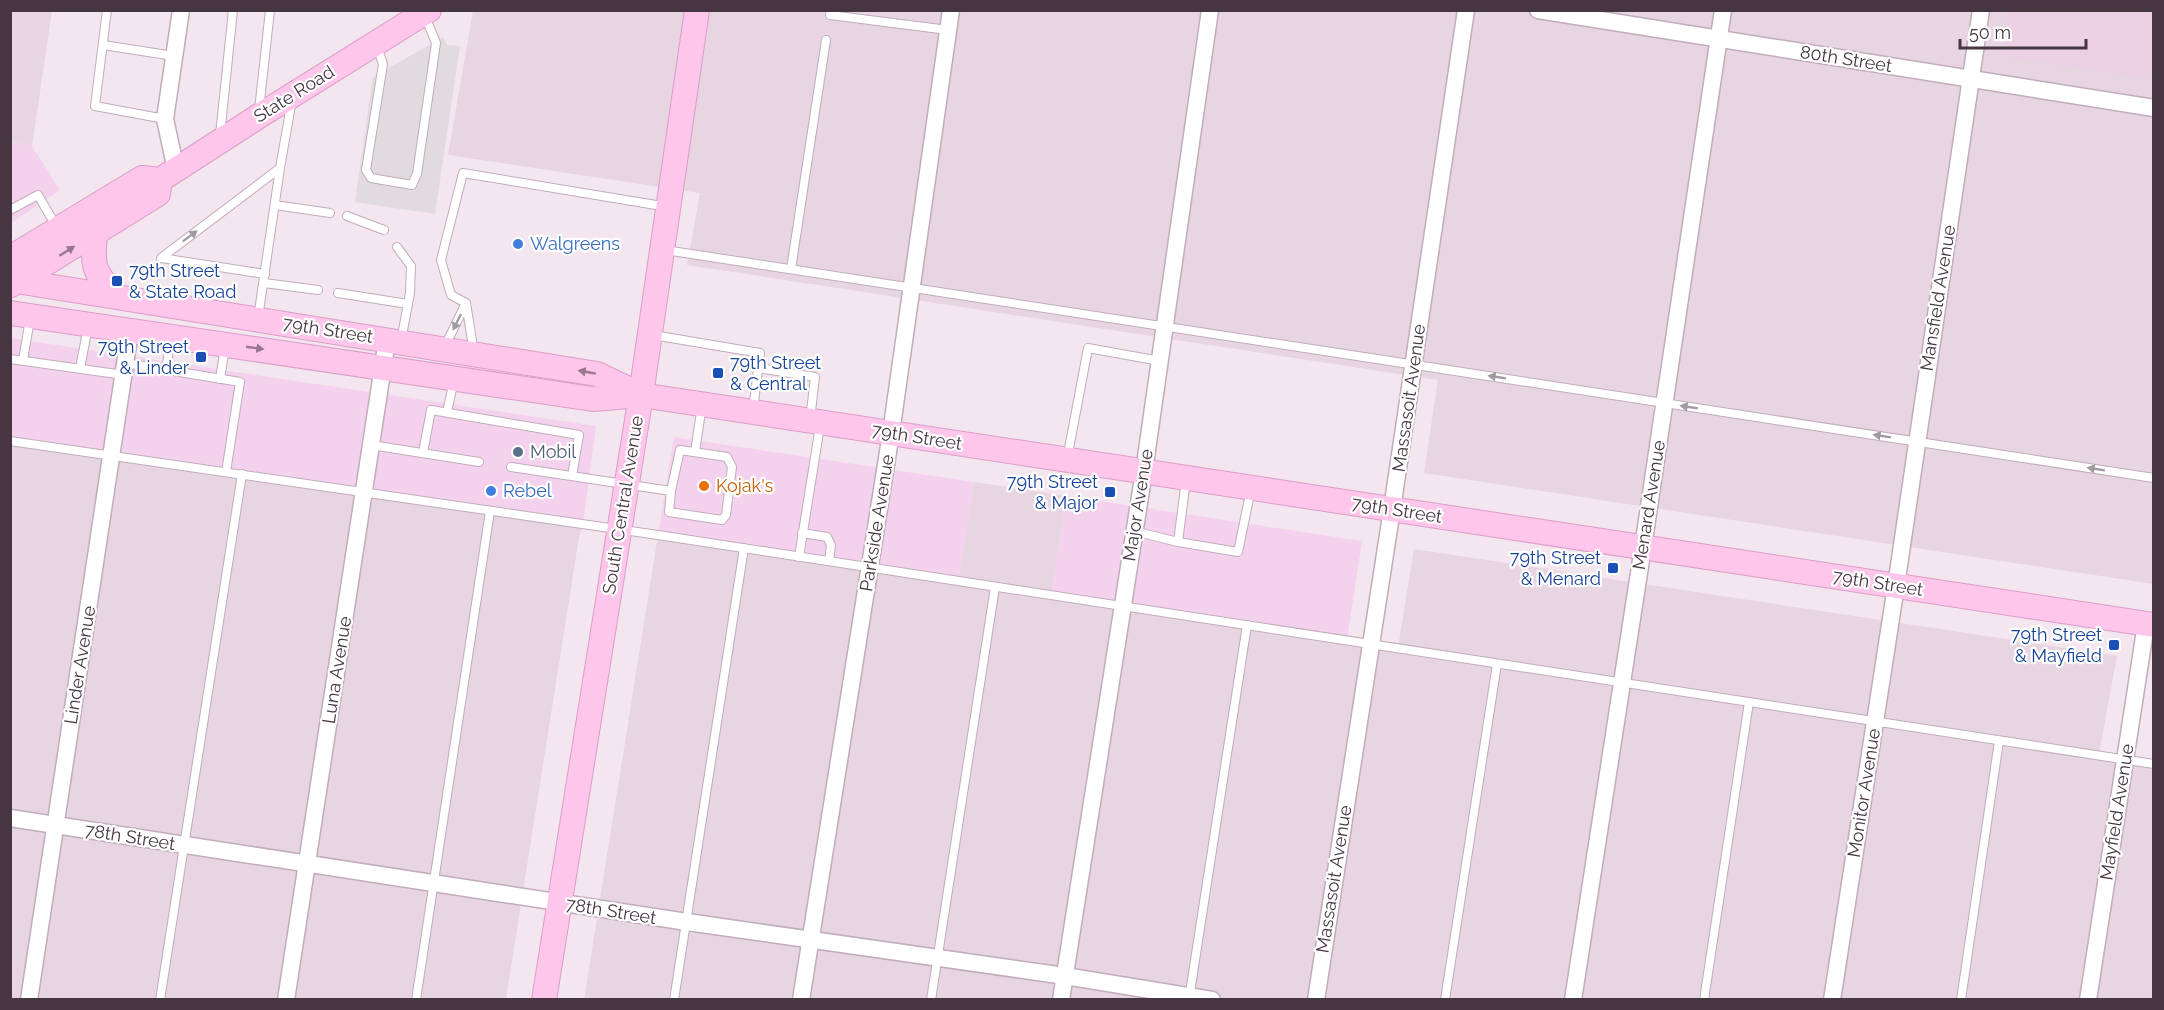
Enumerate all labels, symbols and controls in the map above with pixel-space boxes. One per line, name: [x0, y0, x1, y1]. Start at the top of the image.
scale bar: [1960, 12, 2086, 50]
text: 50 m: [1969, 22, 2011, 43]
street label: 80th Street: [1799, 41, 1894, 76]
street label: State Road: [250, 61, 338, 127]
street label: Mansfield Avenue: [1916, 223, 1959, 372]
one-way arrow: [182, 229, 198, 242]
place label: Walgreens: [530, 233, 620, 254]
marker: Walgreens: [511, 237, 525, 251]
one-way arrow: [58, 246, 75, 257]
place label: 79th Street & State Road: [129, 260, 236, 302]
marker: 79th Street & State Road: [110, 274, 124, 288]
street label: 79th Street: [281, 312, 375, 347]
one-way arrow: [453, 313, 462, 330]
street label: Massasoit Avenue: [1388, 322, 1429, 473]
place label: 79th Street & Linder: [98, 336, 190, 378]
one-way arrow: [246, 344, 265, 353]
marker: 79th Street & Linder: [194, 350, 208, 364]
place label: 79th Street & Central: [730, 352, 821, 394]
marker: 79th Street & Central: [711, 366, 725, 380]
one-way arrow: [578, 367, 597, 376]
one-way arrow: [1487, 373, 1506, 382]
one-way arrow: [1680, 402, 1699, 411]
street label: South Central Avenue: [598, 414, 647, 596]
street label: 79th Street: [870, 419, 964, 454]
one-way arrow: [1873, 431, 1892, 440]
street label: Menard Avenue: [1628, 438, 1669, 571]
place label: Mobil: [530, 441, 576, 462]
marker: Mobil: [511, 445, 525, 459]
street label: Major Avenue: [1118, 447, 1157, 563]
street label: Parkside Avenue: [855, 453, 898, 593]
one-way arrow: [2086, 464, 2105, 473]
place label: 79th Street & Major: [1007, 471, 1099, 513]
place label: Kojak's: [716, 475, 774, 496]
marker: Kojak's: [697, 479, 711, 493]
place label: Rebel: [503, 480, 552, 501]
marker: Rebel: [484, 484, 498, 498]
marker: 79th Street & Major: [1103, 485, 1117, 499]
street label: 79th Street: [1350, 492, 1444, 527]
place label: 79th Street & Menard: [1510, 547, 1601, 589]
marker: 79th Street & Menard: [1606, 561, 1620, 575]
street label: 79th Street: [1831, 565, 1925, 600]
street label: Linder Avenue: [60, 604, 99, 726]
street label: Luna Avenue: [318, 614, 355, 725]
place label: 79th Street & Mayfield: [2011, 624, 2102, 666]
marker: 79th Street & Mayfield: [2107, 638, 2121, 652]
street label: Monitor Avenue: [1843, 726, 1884, 859]
street label: Mayfield Avenue: [2095, 742, 2138, 882]
street label: Massasoit Avenue: [1311, 803, 1356, 954]
street label: 78th Street: [83, 819, 177, 854]
street label: 78th Street: [564, 893, 658, 928]

